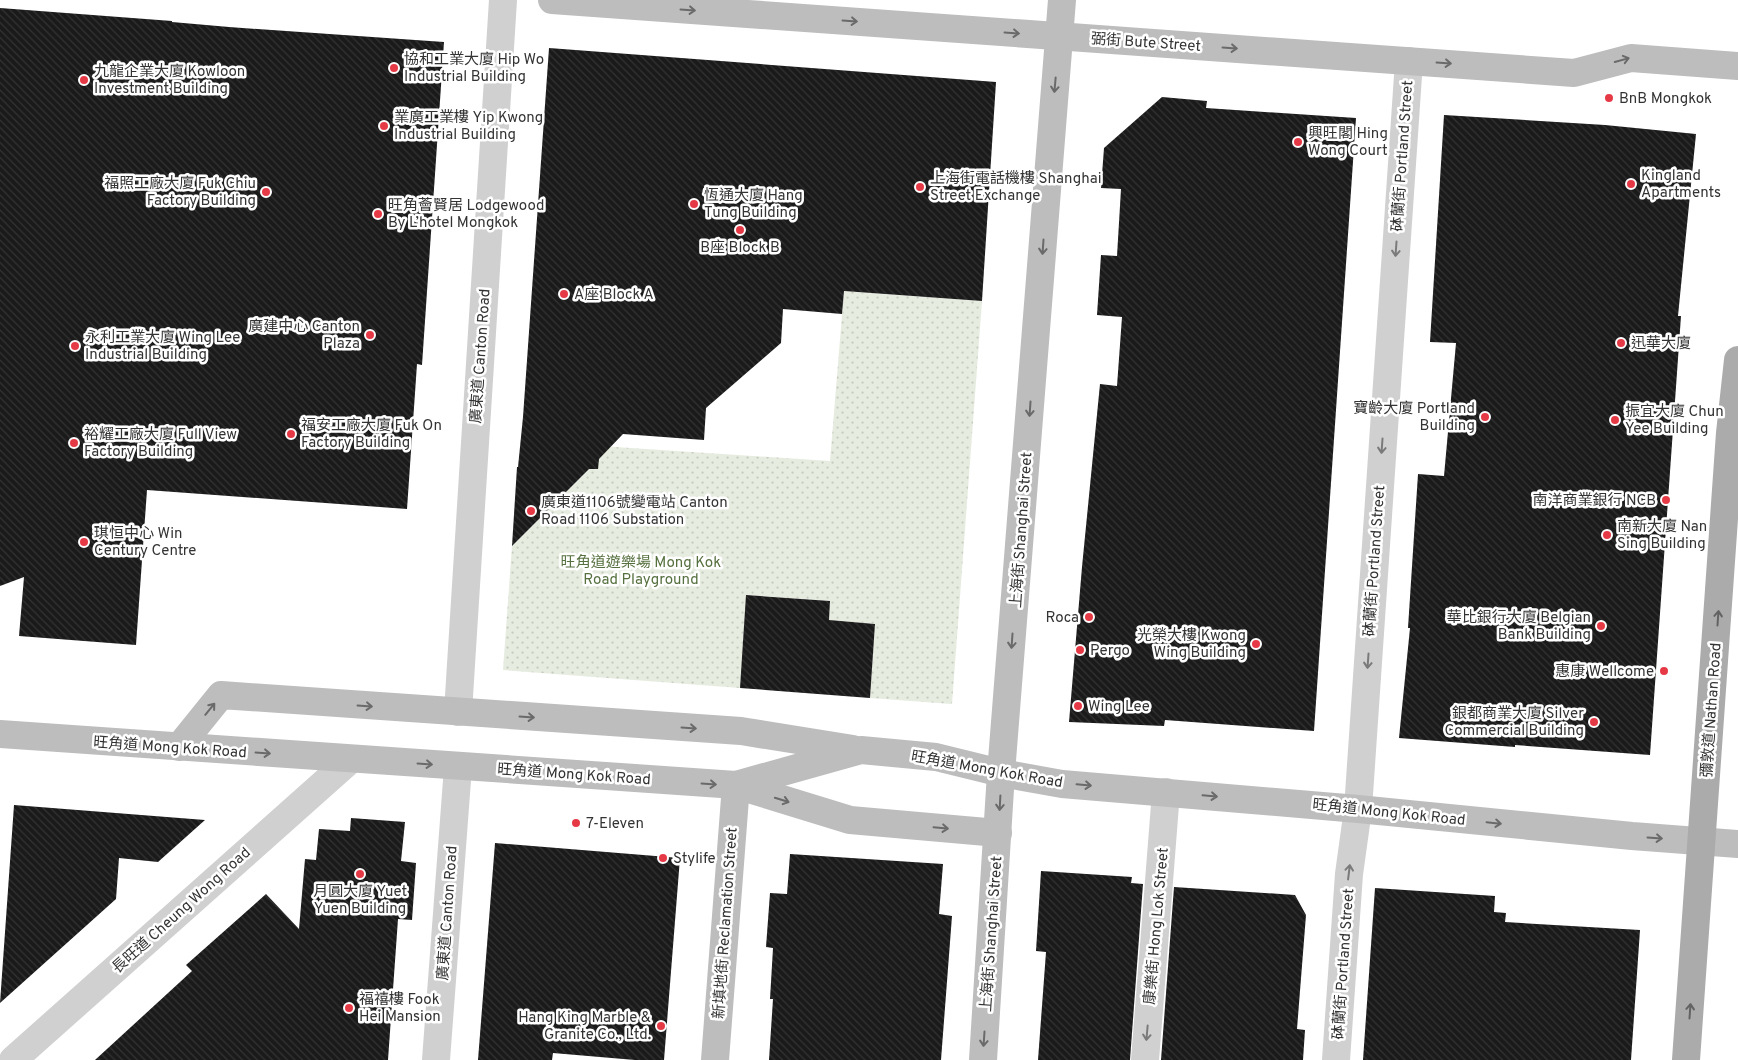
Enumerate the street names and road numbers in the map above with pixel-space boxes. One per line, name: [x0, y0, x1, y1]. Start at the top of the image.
street label: 弼街 Bute Street: [1090, 30, 1202, 57]
street label: 砵蘭街 Portland Street: [1389, 80, 1418, 232]
street label: 廣東道 Canton Road: [467, 288, 496, 424]
street label: 上海街 Shanghai Street: [1008, 451, 1037, 609]
street label: 砵蘭街 Portland Street: [1361, 485, 1390, 637]
street label: 彌敦道 Nathan Road: [1698, 642, 1727, 778]
street label: 旺角道 Mong Kok Road: [93, 734, 247, 763]
street label: 旺角道 Mong Kok Road: [909, 748, 1064, 793]
street label: 旺角道 Mong Kok Road: [497, 761, 651, 790]
street label: 旺角道 Mong Kok Road: [1311, 796, 1466, 831]
street label: 新填地街 Reclamation Street: [709, 827, 743, 1020]
street label: 長旺道 Cheung Wong Road: [109, 844, 255, 978]
street label: 廣東道 Canton Road: [434, 845, 463, 981]
street label: 康樂街 Hong Lok Street: [1141, 847, 1174, 1005]
street label: 上海街 Shanghai Street: [978, 855, 1007, 1013]
street label: 砵蘭街 Portland Street: [1330, 888, 1359, 1040]

